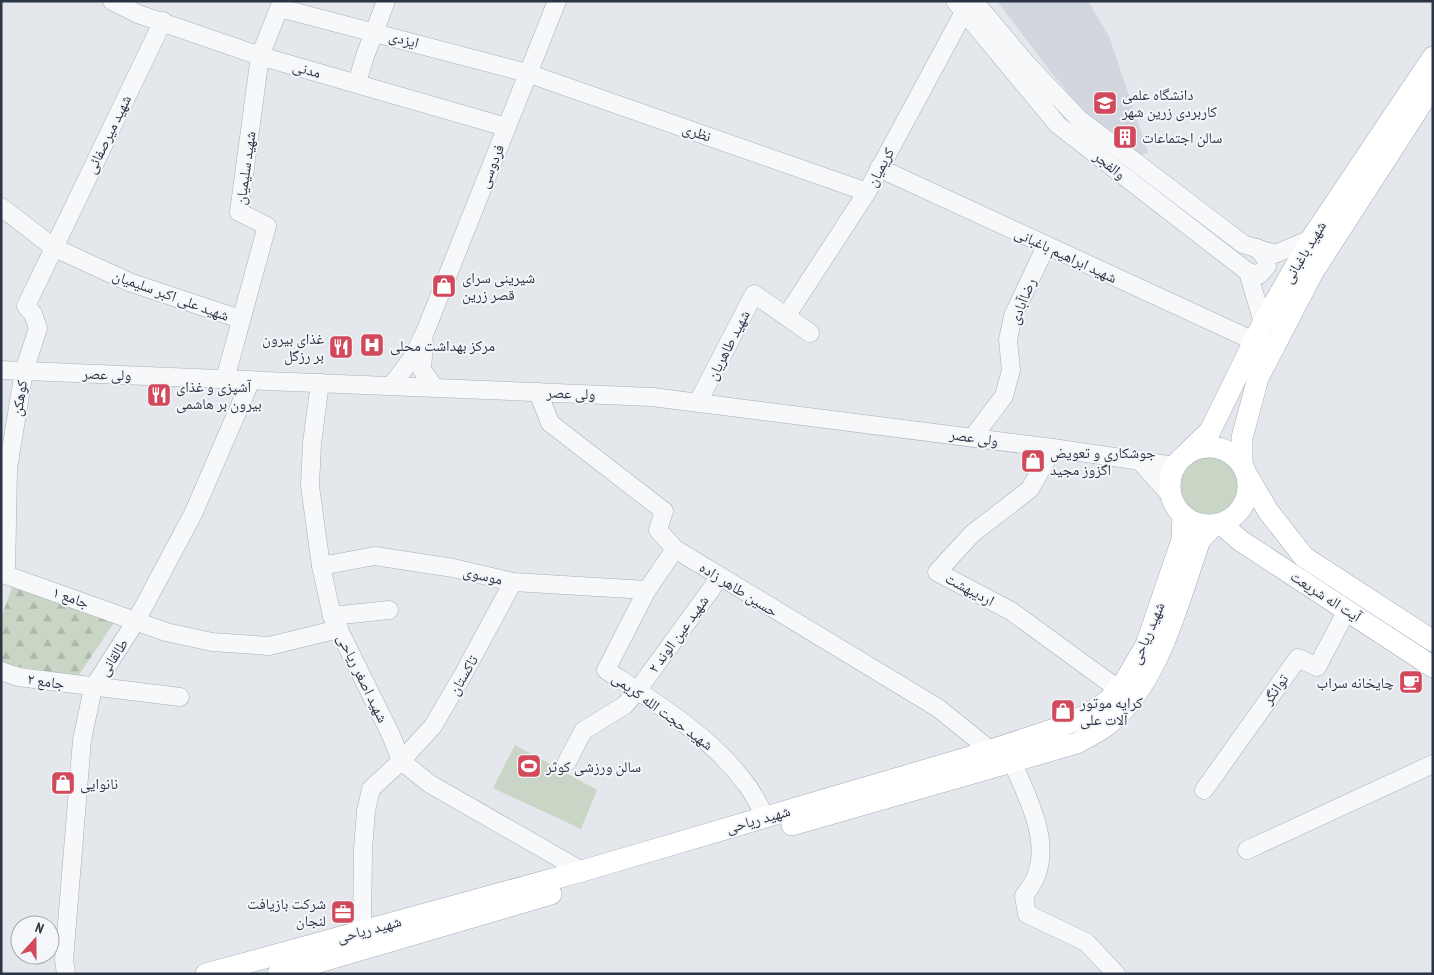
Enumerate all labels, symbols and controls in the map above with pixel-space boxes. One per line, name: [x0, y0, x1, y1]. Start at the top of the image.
street label: ایزدی: [387, 26, 421, 53]
street label: مدنی: [290, 56, 323, 83]
place label: دانشگاه علمی کاربردی زرین شهر: [1121, 85, 1217, 122]
school or university icon: دانشگاه علمی کاربردی زرین شهر: [1092, 90, 1118, 116]
street label: شهید میرصفائی: [81, 91, 136, 177]
street label: نظری: [680, 118, 714, 147]
building icon: سالن اجتماعات: [1112, 124, 1138, 150]
place label: سالن اجتماعات: [1142, 128, 1222, 148]
street label: شهید سلیمیان: [230, 130, 261, 206]
street label: فردوسی: [474, 141, 509, 191]
street label: کریمیان: [862, 144, 899, 190]
street label: والفجر: [1089, 146, 1130, 183]
street label: شهید باغبانی: [1278, 217, 1331, 287]
street label: شهید ابراهیم باغبانی: [1011, 223, 1120, 288]
street label: شهید علی اکبر سلیمیان: [110, 265, 232, 326]
place label: شیرینی سرای قصر زرین: [462, 268, 535, 305]
shop icon: شیرینی سرای قصر زرین: [431, 273, 457, 299]
street label: رضاآبادی: [1004, 275, 1041, 327]
street label: شهید طاهریان: [702, 307, 755, 384]
place label: غذای بیرون بر رزگل: [262, 329, 324, 366]
hospital icon: مرکز بهداشت محلی: [359, 332, 385, 358]
restaurant icon: غذای بیرون بر رزگل: [328, 334, 354, 360]
place label: مرکز بهداشت محلی: [390, 336, 495, 356]
street label: ولی عصر: [81, 364, 132, 385]
place label: آشپزی و غذای بیرون بر هاشمی: [176, 377, 262, 414]
street label: کوهکن: [7, 378, 32, 418]
restaurant icon: آشپزی و غذای بیرون بر هاشمی: [146, 382, 172, 408]
street label: ولی عصر: [545, 383, 596, 404]
street label: ولی عصر: [947, 424, 1000, 451]
place label: جوشکاری و تعویض اگزوز مجید: [1050, 443, 1156, 479]
shop icon: جوشکاری و تعویض اگزوز مجید: [1020, 448, 1046, 474]
street label: حسین طاهر زاده: [696, 557, 782, 622]
street label: موسوی: [461, 561, 505, 590]
street label: آیت اله شریعت: [1287, 566, 1366, 627]
street label: اردیبهشت: [942, 568, 998, 610]
street label: جامع ۱: [50, 582, 92, 613]
street label: شهید عین الوند ۲: [644, 591, 713, 677]
street label: شهید ریاحی: [1125, 599, 1170, 667]
street label: شهید اصغر ریاحی: [332, 630, 393, 726]
street label: طالقانی: [94, 635, 133, 680]
street label: تاکستان: [444, 651, 483, 699]
street label: شهید حجت الله کریمی: [608, 668, 717, 755]
street label: جامع ۲: [26, 669, 66, 694]
cafe icon: چایخانه سراب: [1398, 669, 1424, 695]
street label: توانگر: [1257, 670, 1293, 709]
place label: چایخانه سراب: [1317, 673, 1394, 692]
place label: کرایه موتور آلات علی: [1079, 693, 1143, 730]
shop icon: کرایه موتور آلات علی: [1050, 698, 1076, 724]
sports icon: سالن ورزشی کوثر: [516, 753, 542, 779]
place label: سالن ورزشی کوثر: [545, 757, 641, 777]
shop icon: نانوایی: [50, 770, 76, 796]
place label: نانوایی: [80, 774, 118, 794]
street label: شهید ریاحی: [724, 801, 793, 838]
place label: شرکت بازیافت لنجان: [247, 894, 326, 931]
office icon: شرکت بازیافت لنجان: [330, 899, 356, 925]
street label: شهید ریاحی: [335, 911, 404, 948]
north arrow: [10, 915, 60, 965]
text: N: [33, 918, 46, 938]

